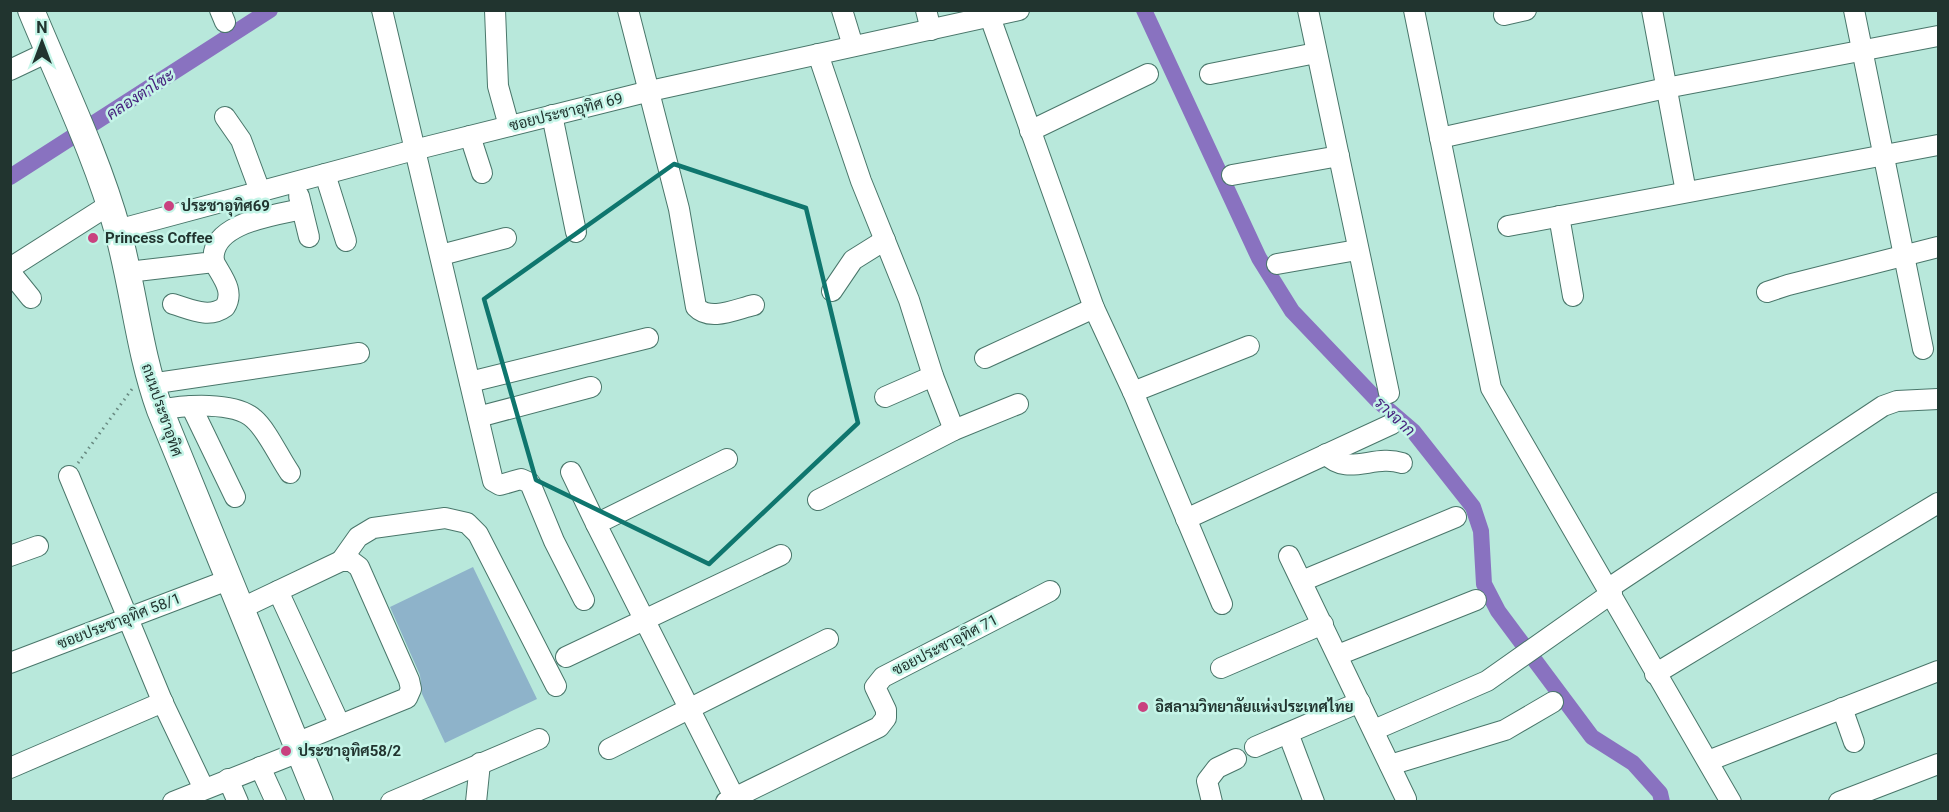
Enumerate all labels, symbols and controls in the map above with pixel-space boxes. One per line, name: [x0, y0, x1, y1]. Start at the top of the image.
north arrow: [12, 12, 72, 72]
text: N: [36, 18, 48, 37]
water label: คลองตาโซะ: [101, 63, 178, 123]
street label: ซอยประชาอุทิศ 69: [507, 89, 625, 137]
place label: ประชาอุทิศ69: [181, 197, 270, 217]
marker: ประชาอุทิศ69: [162, 199, 176, 213]
place label: Princess Coffee: [105, 229, 213, 247]
marker: Princess Coffee: [86, 231, 100, 245]
street label: ถนนประชาอุทิศ: [136, 361, 186, 459]
water label: รางจาก: [1370, 393, 1419, 440]
street label: ซอยประชาอุทิศ 58/1: [55, 589, 184, 655]
street label: ซอยประชาอุทิศ 71: [889, 611, 1002, 681]
place label: อิสลามวิทยาลัยแห่งประเทศไทย: [1155, 697, 1354, 716]
marker: อิสลามวิทยาลัยแห่งประเทศไทย: [1136, 700, 1150, 714]
place label: ประชาอุทิศ58/2: [298, 742, 401, 762]
marker: ประชาอุทิศ58/2: [279, 744, 293, 758]

